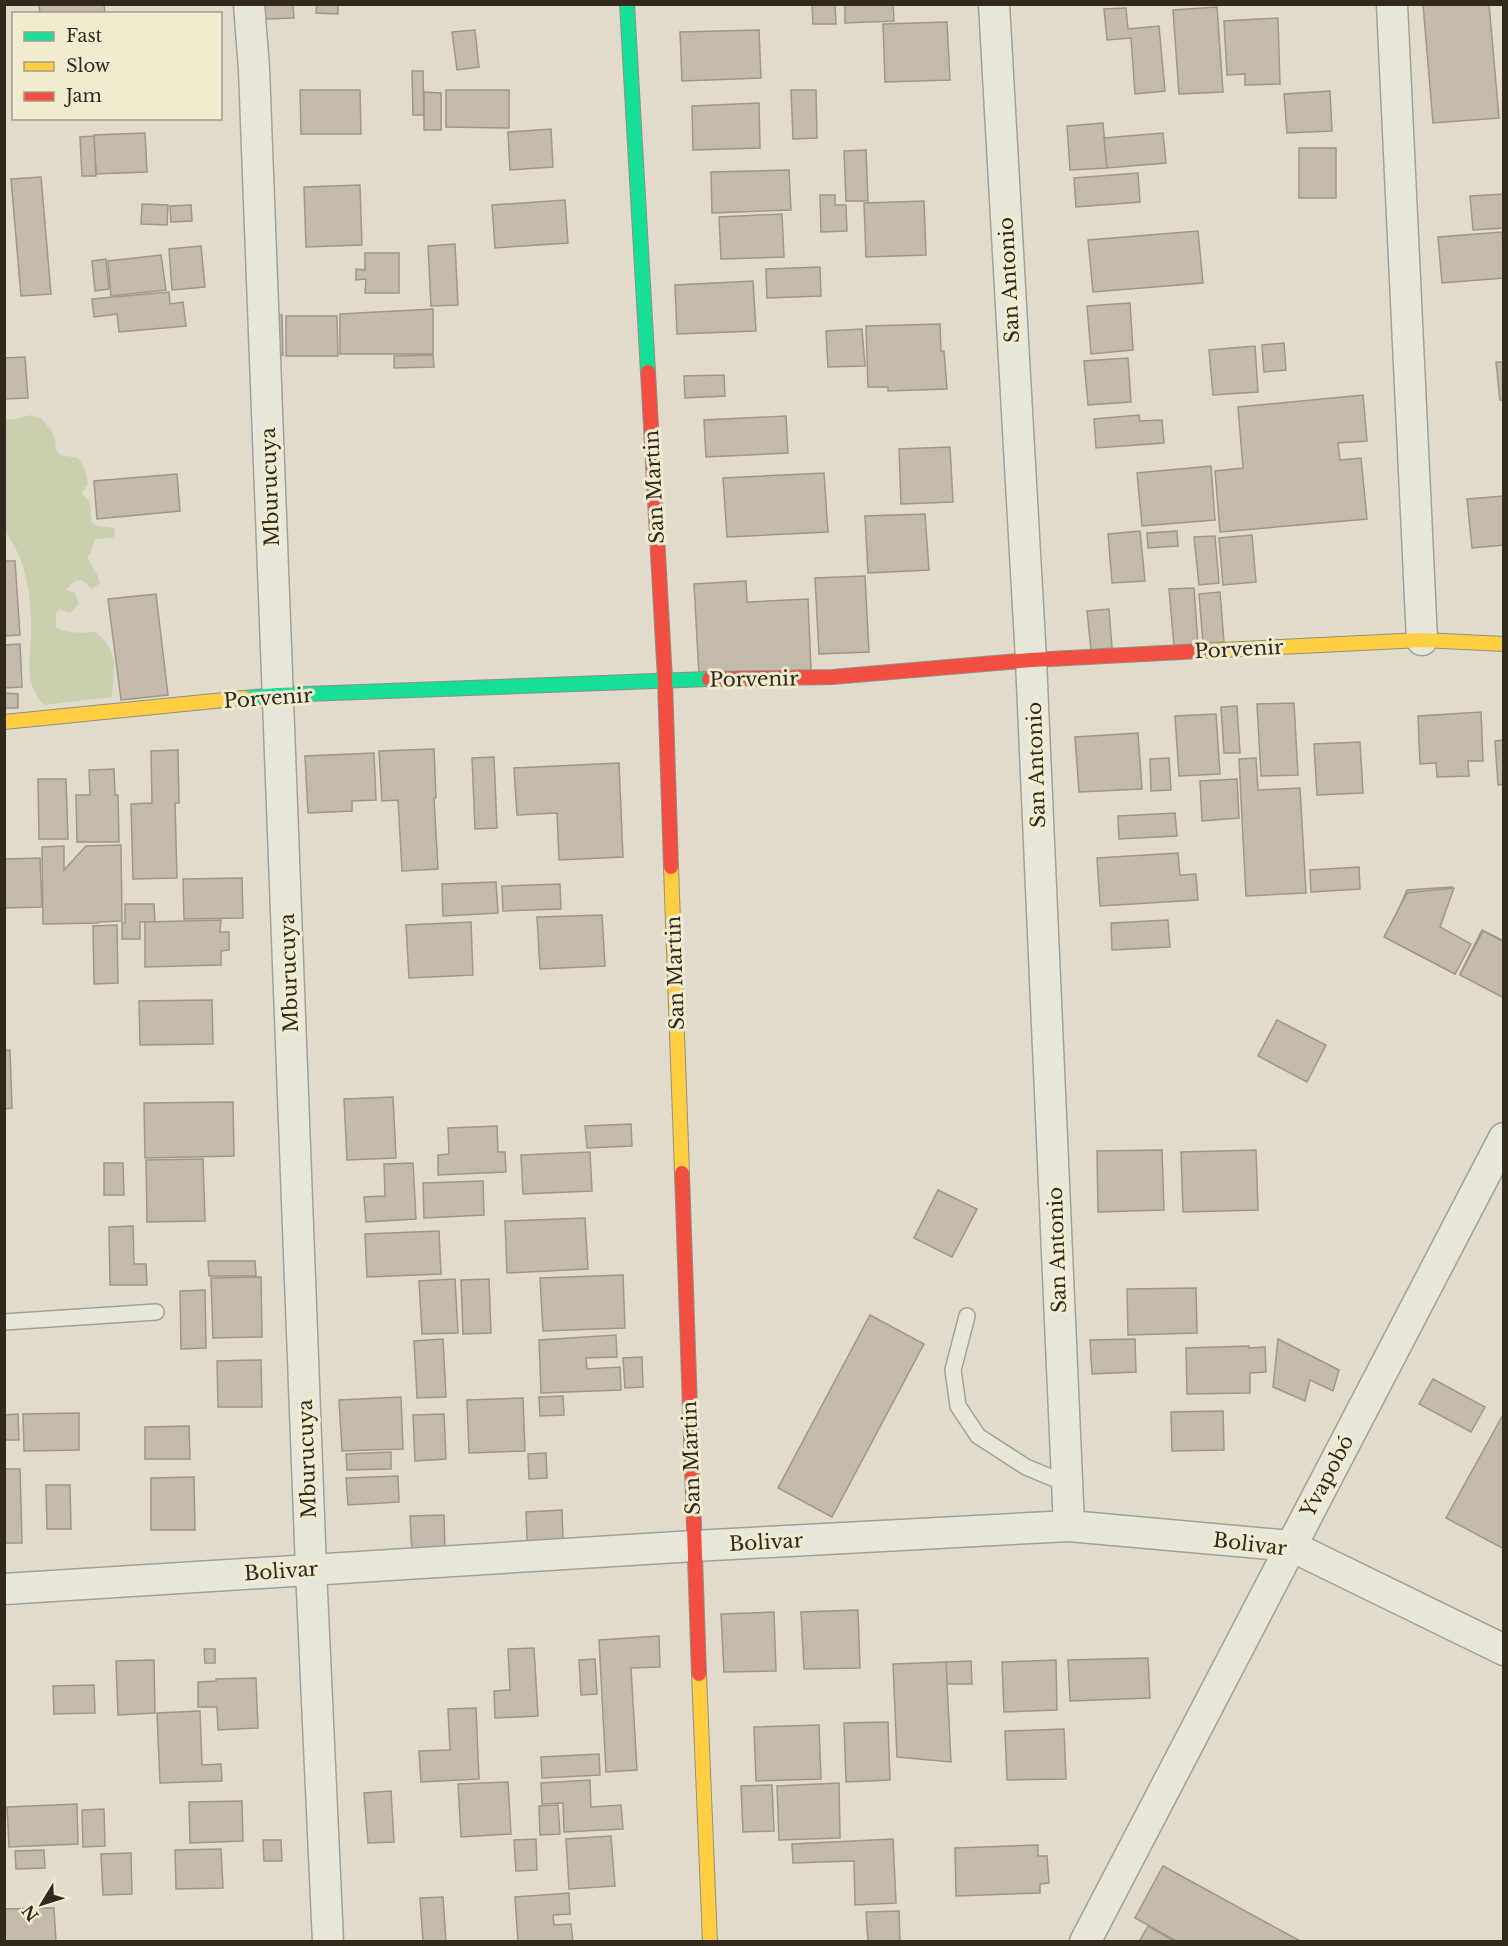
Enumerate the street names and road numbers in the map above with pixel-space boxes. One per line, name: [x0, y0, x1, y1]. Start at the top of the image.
street label: San Antonio: [994, 216, 1024, 344]
street label: Mburucuya: [256, 426, 284, 547]
street label: San Martin: [639, 429, 669, 545]
street label: Porvenir: [1194, 635, 1285, 663]
street label: Porvenir: [709, 666, 799, 692]
street label: Porvenir: [223, 683, 314, 713]
street label: San Antonio: [1022, 701, 1050, 829]
street label: Mburucuya: [275, 912, 303, 1033]
street label: San Martin: [661, 915, 689, 1030]
street label: San Antonio: [1043, 1186, 1071, 1314]
street label: Mburucuya: [293, 1398, 321, 1519]
street label: San Martin: [677, 1400, 705, 1515]
street label: Yvapobó: [1295, 1431, 1359, 1522]
street label: Bolivar: [728, 1528, 804, 1556]
street label: Bolivar: [1212, 1528, 1289, 1560]
street label: Bolivar: [243, 1556, 319, 1586]

